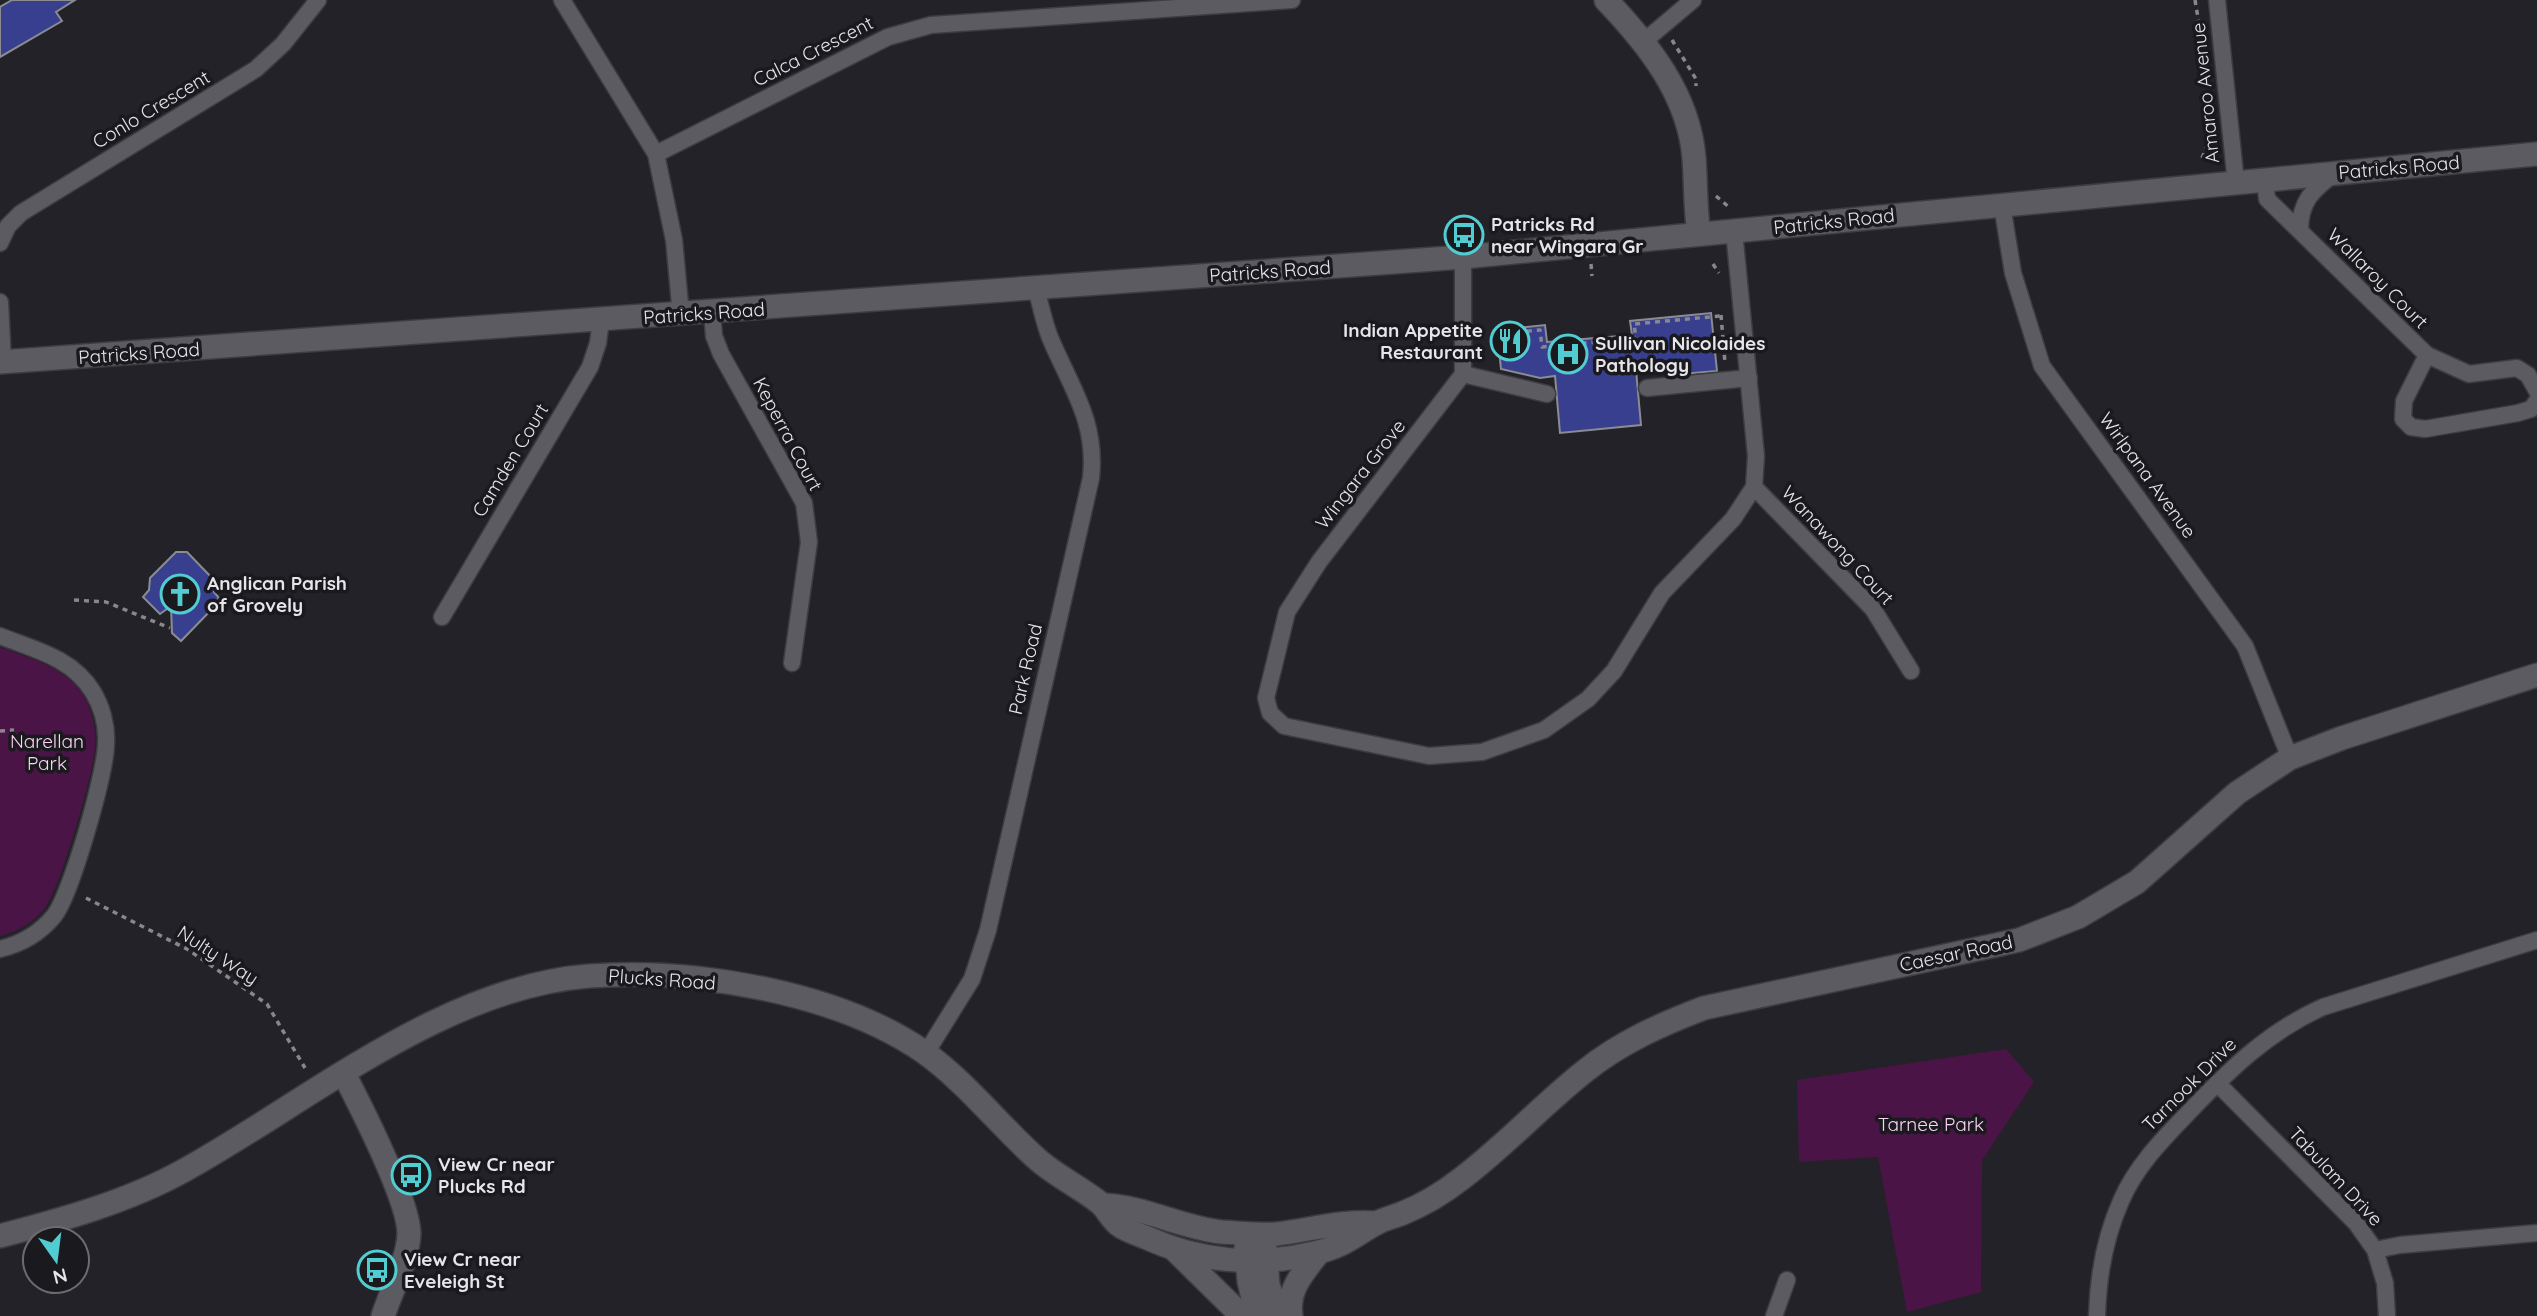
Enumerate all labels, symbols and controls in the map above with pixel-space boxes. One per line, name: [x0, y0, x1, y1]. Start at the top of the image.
street label: Calca Crescent: [749, 10, 877, 92]
street label: Amaroo Avenue: [2186, 22, 2224, 164]
street label: Conlo Crescent: [88, 65, 214, 153]
street label: Patricks Road: [2337, 150, 2461, 184]
street label: Patricks Road: [1772, 203, 1896, 239]
place label: Patricks Rd near Wingara Gr: [1491, 212, 1644, 258]
bus stop icon: Patricks Rd near Wingara Gr: [1443, 214, 1485, 256]
street label: Wallaroy Court: [2323, 223, 2433, 333]
street label: Patricks Road: [1208, 255, 1332, 287]
street label: Patricks Road: [642, 297, 766, 329]
place label: Indian Appetite Restaurant: [1343, 318, 1483, 364]
restaurant icon: Indian Appetite Restaurant: [1489, 320, 1531, 362]
place label: Sullivan Nicolaides Pathology: [1595, 331, 1766, 377]
hospital icon: Sullivan Nicolaides Pathology: [1547, 333, 1589, 375]
street label: Patricks Road: [77, 337, 201, 369]
street label: Keperra Court: [748, 373, 828, 495]
street label: Camden Court: [467, 399, 553, 521]
street label: Wirlpana Avenue: [2094, 407, 2202, 543]
street label: Wingara Grove: [1310, 414, 1410, 534]
street label: Wanawong Court: [1777, 480, 1899, 610]
place label: Anglican Parish of Grovely: [207, 571, 347, 617]
church icon: Anglican Parish of Grovely: [159, 573, 201, 615]
street label: Park Road: [1003, 621, 1047, 717]
park label: Narellan Park: [10, 729, 84, 775]
street label: Nulty Way: [173, 920, 263, 990]
street label: Caesar Road: [1897, 929, 2015, 977]
street label: Plucks Road: [608, 963, 716, 995]
street label: Tarnook Drive: [2137, 1032, 2241, 1136]
park label: Tarnee Park: [1878, 1112, 1984, 1136]
street label: Tabulam Drive: [2284, 1121, 2388, 1231]
place label: View Cr near Plucks Rd: [438, 1152, 555, 1198]
bus stop icon: View Cr near Plucks Rd: [390, 1154, 432, 1196]
north arrow: [21, 1225, 91, 1295]
place label: View Cr near Eveleigh St: [404, 1247, 521, 1293]
bus stop icon: View Cr near Eveleigh St: [356, 1249, 398, 1291]
text: N: [50, 1263, 70, 1290]

